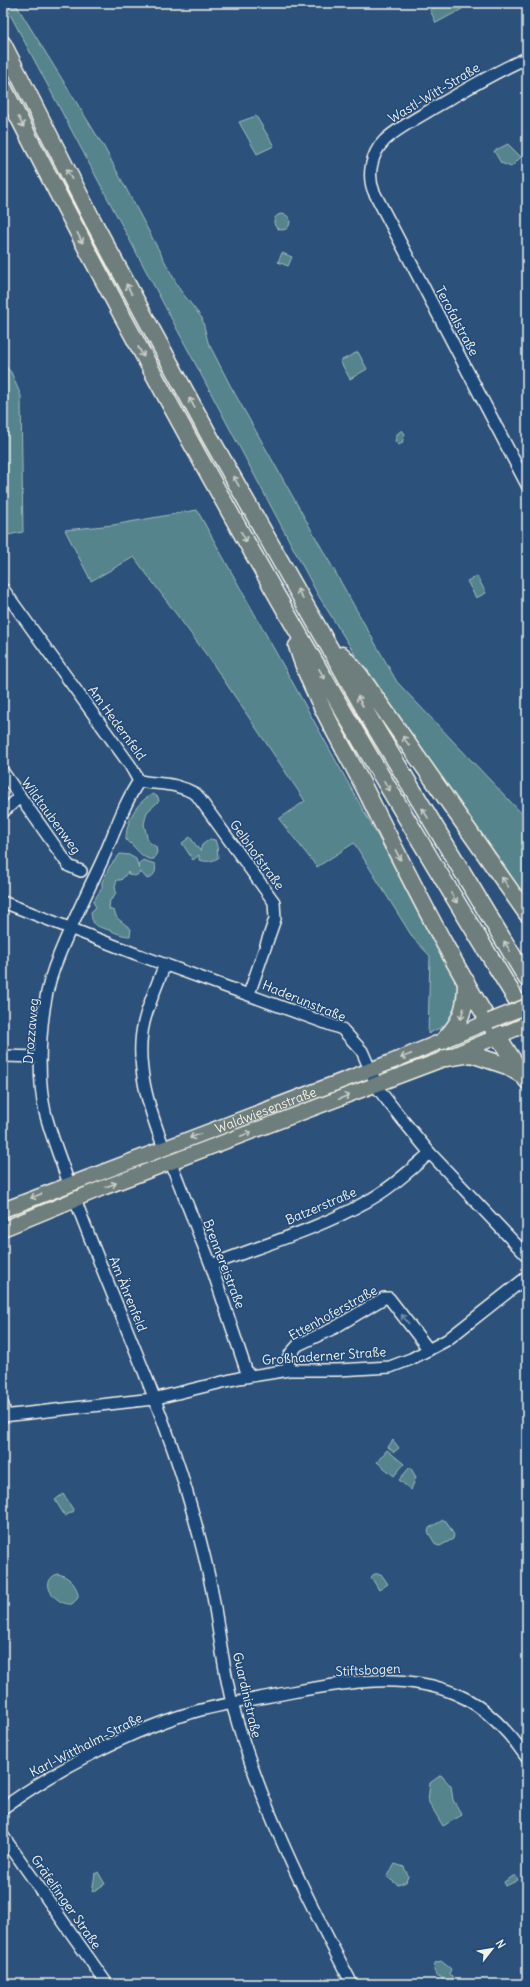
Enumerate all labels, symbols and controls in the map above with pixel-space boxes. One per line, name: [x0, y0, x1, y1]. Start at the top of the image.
street label: Wastl-Witt-Straße: [385, 59, 483, 127]
one-way arrow: [17, 116, 25, 128]
one-way arrow: [64, 168, 72, 180]
one-way arrow: [76, 232, 84, 244]
one-way arrow: [125, 283, 132, 295]
street label: Terofalstraße: [431, 283, 483, 359]
one-way arrow: [138, 346, 146, 358]
one-way arrow: [187, 397, 195, 409]
one-way arrow: [231, 475, 239, 487]
one-way arrow: [240, 531, 248, 543]
one-way arrow: [295, 588, 303, 600]
one-way arrow: [318, 668, 326, 679]
street label: Am Hedernfeld: [84, 682, 150, 764]
one-way arrow: [355, 695, 363, 707]
one-way arrow: [402, 736, 410, 747]
street label: Wildtaubenweg: [17, 774, 85, 858]
one-way arrow: [384, 780, 392, 792]
one-way arrow: [421, 807, 429, 819]
street label: Gelbhofstraße: [226, 817, 288, 893]
one-way arrow: [395, 849, 402, 861]
one-way arrow: [501, 877, 509, 888]
one-way arrow: [450, 892, 458, 904]
one-way arrow: [502, 940, 510, 952]
street label: Haderunstraße: [260, 977, 348, 1025]
street label: Drozzaweg: [20, 997, 42, 1065]
one-way arrow: [458, 1007, 465, 1020]
one-way arrow: [401, 1052, 413, 1060]
street label: Waldwiesenstraße: [213, 1083, 319, 1137]
one-way arrow: [337, 1093, 349, 1101]
one-way arrow: [240, 1130, 252, 1138]
one-way arrow: [190, 1132, 202, 1140]
one-way arrow: [105, 1180, 117, 1188]
street label: Batzerstraße: [283, 1183, 359, 1229]
one-way arrow: [30, 1193, 42, 1201]
street label: Brennereistraße: [199, 1217, 249, 1311]
street label: Am Ährenfeld: [105, 1254, 152, 1334]
street label: Ettenhoferstraße: [286, 1282, 380, 1344]
one-way arrow: [401, 1314, 410, 1325]
street label: Großhaderner Straße: [261, 1343, 387, 1369]
street label: Guardinistraße: [229, 1650, 265, 1740]
street label: Stiftsbogen: [335, 1660, 401, 1680]
street label: Karl-Witthalm-Straße: [27, 1709, 145, 1781]
street label: Gräfelfinger Straße: [27, 1852, 105, 1952]
north arrow: [472, 1929, 512, 1969]
text: N: [493, 1937, 509, 1951]

